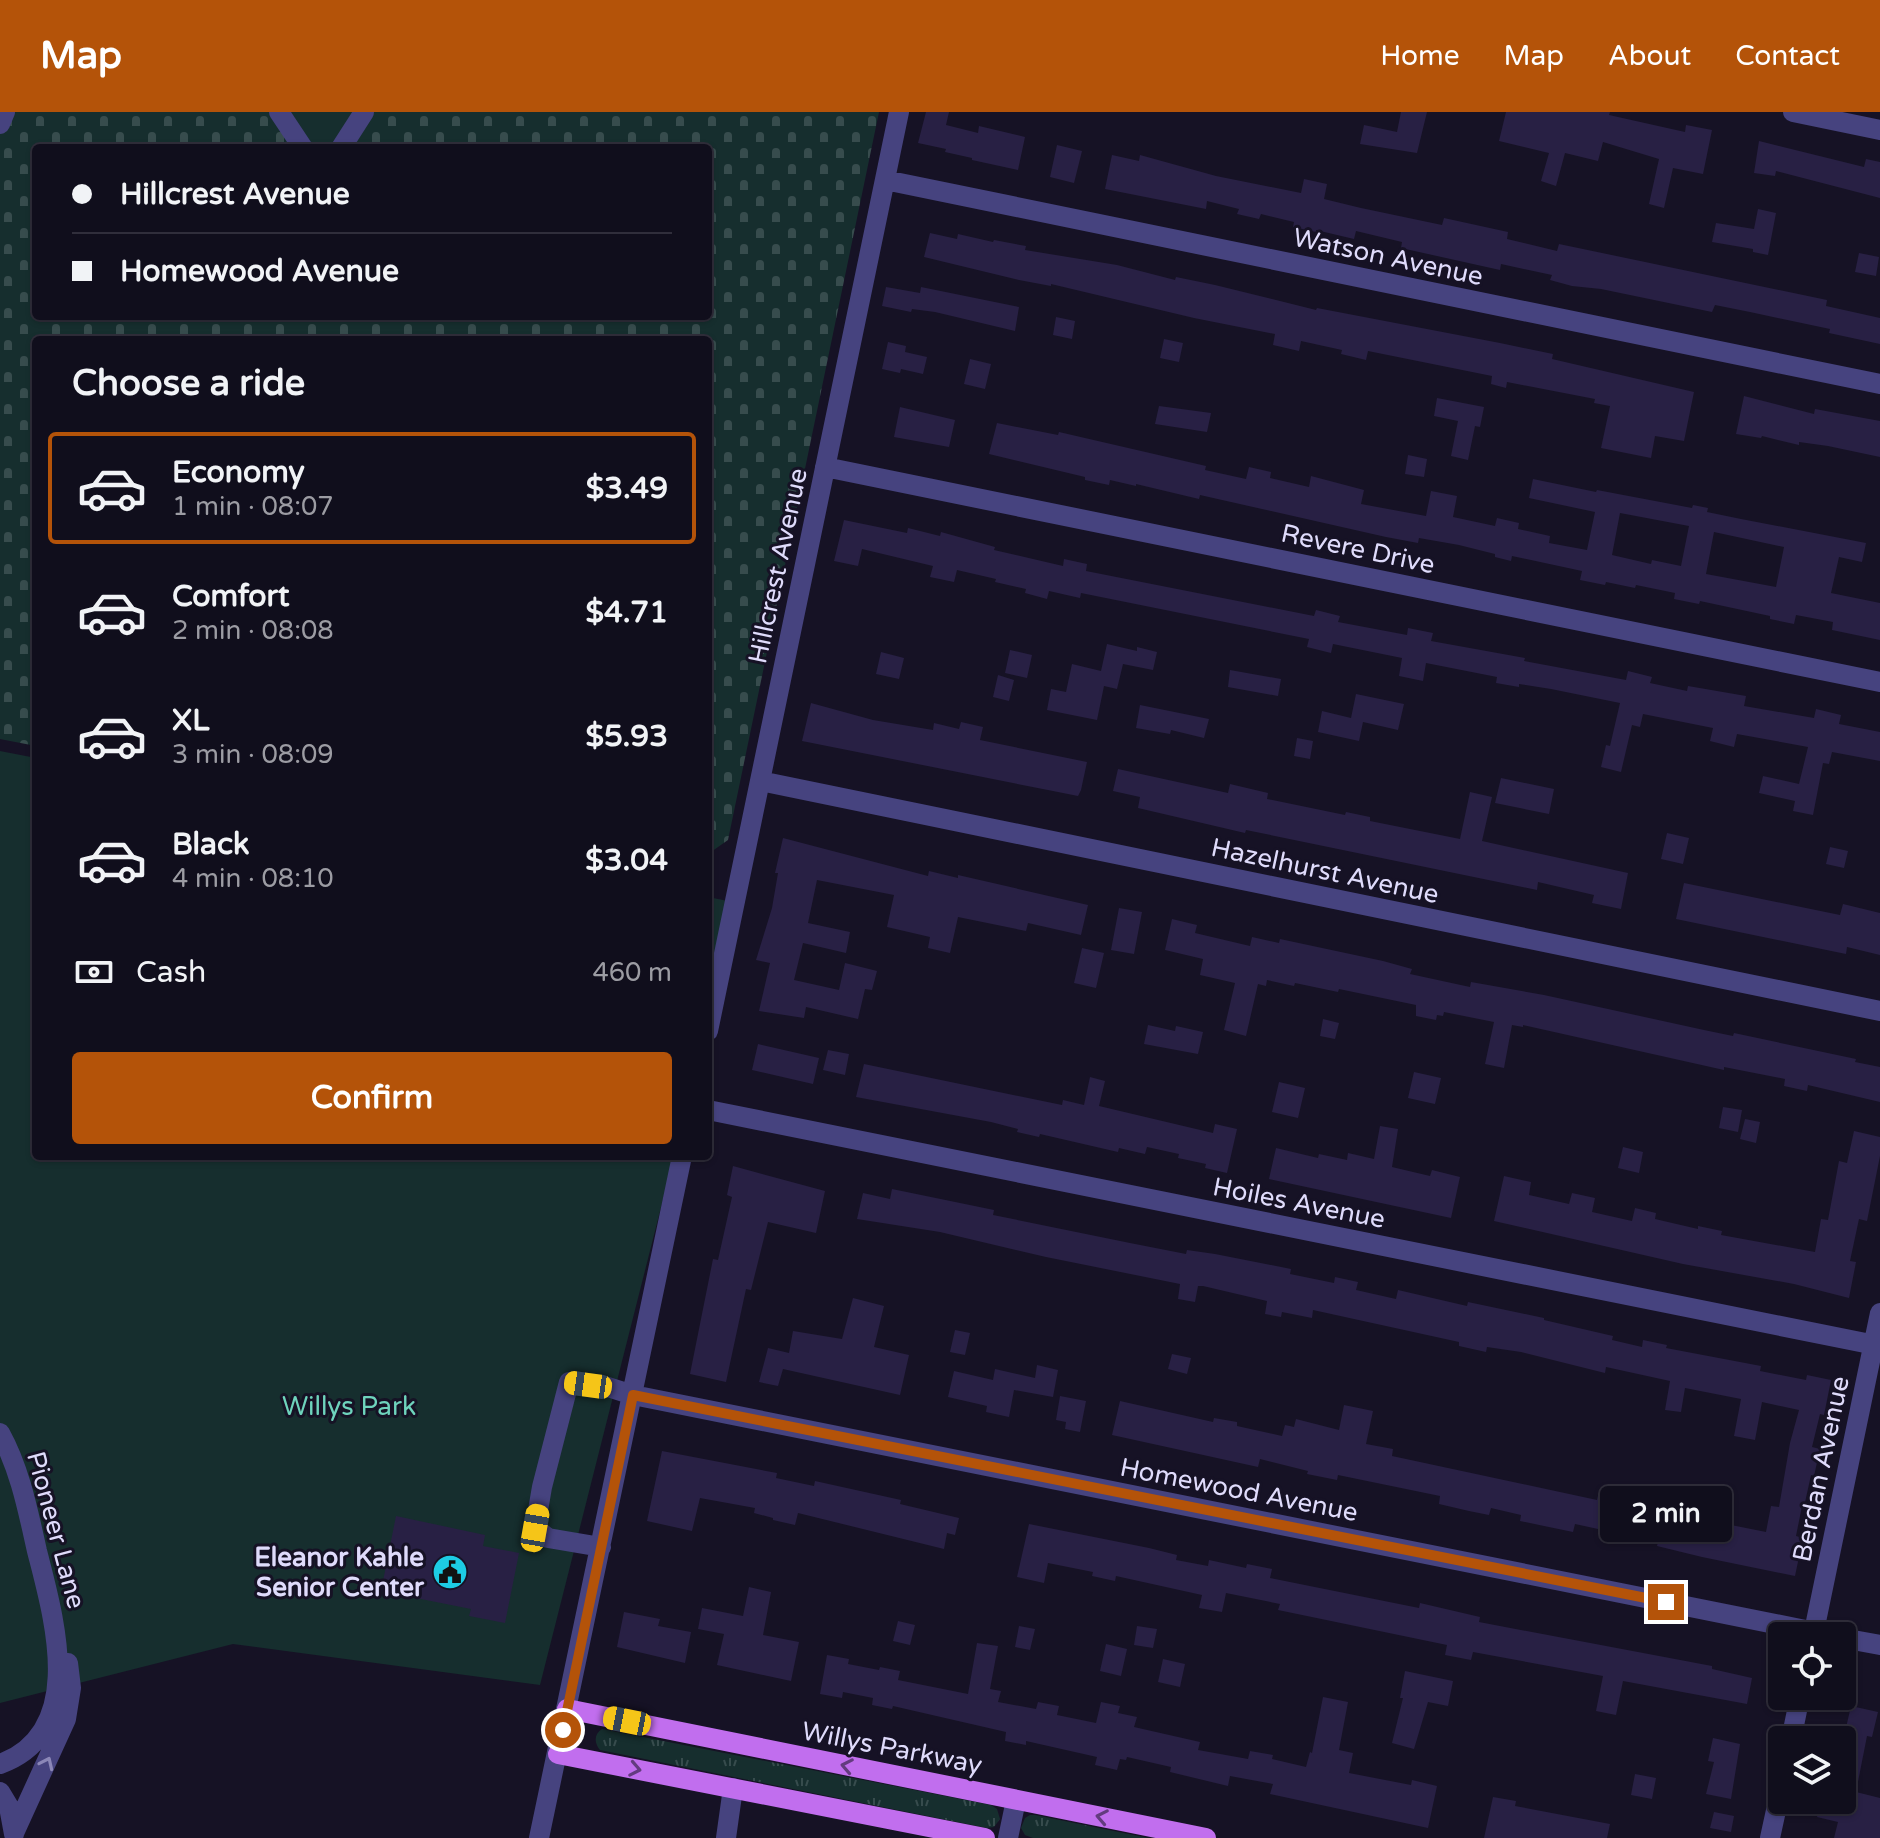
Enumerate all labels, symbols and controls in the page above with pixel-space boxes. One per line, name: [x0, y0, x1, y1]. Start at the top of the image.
text: Map: [40, 33, 122, 79]
text: Home: [1380, 39, 1460, 73]
text: Map: [1504, 39, 1564, 73]
text: About: [1608, 39, 1691, 73]
text: Contact: [1735, 39, 1840, 73]
text: Hillcrest Avenue: [120, 176, 350, 213]
street label: Watson Avenue: [1290, 222, 1486, 292]
text: Homewood Avenue: [120, 253, 399, 290]
text: Choose a ride: [72, 362, 305, 405]
icon: car: [76, 452, 148, 524]
text: Economy: [172, 454, 305, 491]
street label: Hillcrest Avenue: [742, 465, 814, 667]
text: $3.49: [586, 470, 668, 507]
text: 1 min · 08:07: [172, 491, 334, 522]
street label: Revere Drive: [1278, 518, 1438, 580]
icon: car: [76, 576, 148, 648]
text: Comfort: [172, 578, 290, 615]
text: $4.71: [586, 594, 668, 631]
text: 2 min · 08:08: [172, 615, 334, 646]
icon: car: [76, 700, 148, 772]
text: XL: [172, 702, 209, 739]
text: $5.93: [586, 718, 668, 755]
text: 3 min · 08:09: [172, 739, 334, 770]
icon: car: [76, 824, 148, 896]
text: Black: [172, 826, 249, 863]
street label: Hazelhurst Avenue: [1208, 832, 1442, 910]
text: $3.04: [585, 842, 668, 879]
text: 4 min · 08:10: [172, 863, 334, 894]
icon: cash: [72, 950, 116, 994]
text: Cash: [136, 954, 206, 991]
text: 460 m: [592, 957, 672, 988]
button: Confirm: [72, 1052, 672, 1144]
street label: Hoiles Avenue: [1210, 1171, 1388, 1235]
car: [563, 1370, 613, 1400]
street label: Berdan Avenue: [1786, 1373, 1856, 1565]
park label: Willys Park: [282, 1391, 416, 1422]
street label: Pioneer Lane: [20, 1448, 92, 1612]
street label: Homewood Avenue: [1117, 1452, 1361, 1528]
callout: 2 min: [1600, 1486, 1732, 1542]
text: 2 min: [1631, 1498, 1701, 1529]
car: [519, 1502, 551, 1554]
place label: Eleanor Kahle Senior Center: [254, 1542, 425, 1603]
public building icon: Eleanor Kahle Senior Center: [431, 1553, 469, 1591]
route end: [1648, 1584, 1684, 1620]
map controls: [1768, 1622, 1856, 1814]
button: locate: [1768, 1622, 1856, 1710]
car: [601, 1705, 653, 1737]
route start: [545, 1712, 581, 1748]
street label: Willys Parkway: [799, 1715, 985, 1781]
button: layers: [1768, 1726, 1856, 1814]
one-way arrow: [37, 1756, 53, 1771]
one-way arrow: [841, 1758, 854, 1775]
one-way arrow: [627, 1760, 641, 1777]
one-way arrow: [1096, 1809, 1110, 1826]

